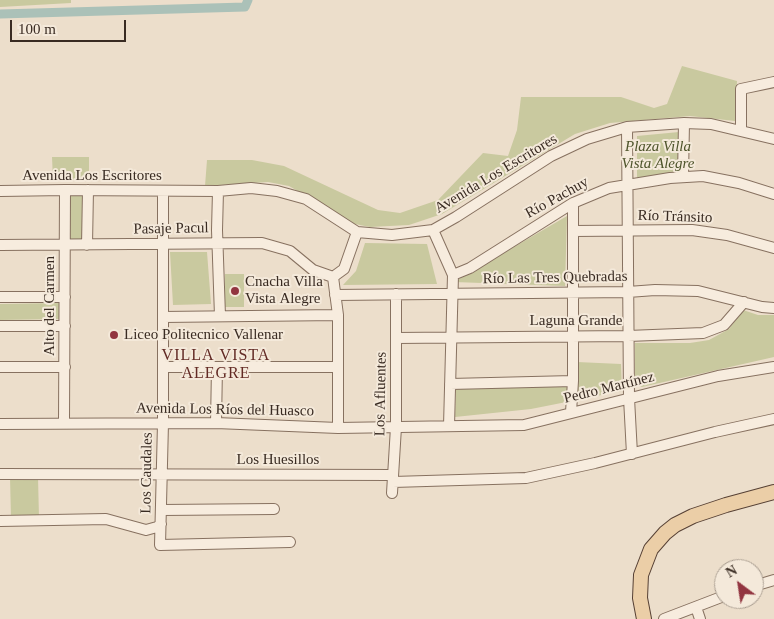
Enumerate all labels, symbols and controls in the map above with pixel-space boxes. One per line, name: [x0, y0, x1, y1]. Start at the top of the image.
scale bar: [12, 10, 129, 42]
text: 100 m: [18, 21, 56, 37]
street label: Avenida Los Escritores: [432, 130, 560, 218]
park label: Plaza Villa Vista Alegre: [622, 138, 694, 173]
street label: Avenida Los Escritores: [22, 167, 162, 185]
street label: Río Pachuy: [522, 173, 592, 223]
street label: Río Tránsito: [637, 207, 713, 227]
street label: Pasaje Pacul: [133, 219, 209, 239]
street label: Alto del Carmen: [41, 256, 59, 356]
street label: Río Las Tres Quebradas: [482, 268, 628, 288]
place label: Cnacha Villa Vista Alegre: [245, 273, 323, 308]
marker: Cnacha Villa Vista Alegre: [229, 285, 241, 297]
street label: Laguna Grande: [530, 312, 622, 330]
place label: Liceo Politecnico Vallenar: [124, 326, 283, 344]
marker: Liceo Politecnico Vallenar: [108, 329, 120, 341]
district label: VILLA VISTA ALEGRE: [160, 346, 272, 384]
street label: Los Afluentes: [371, 352, 391, 436]
street label: Pedro Martínez: [562, 368, 656, 408]
street label: Avenida Los Ríos del Huasco: [136, 399, 314, 421]
street label: Los Caudales: [137, 432, 157, 514]
street label: Los Huesillos: [237, 451, 319, 469]
north arrow: [714, 559, 764, 609]
text: N: [723, 563, 740, 581]

